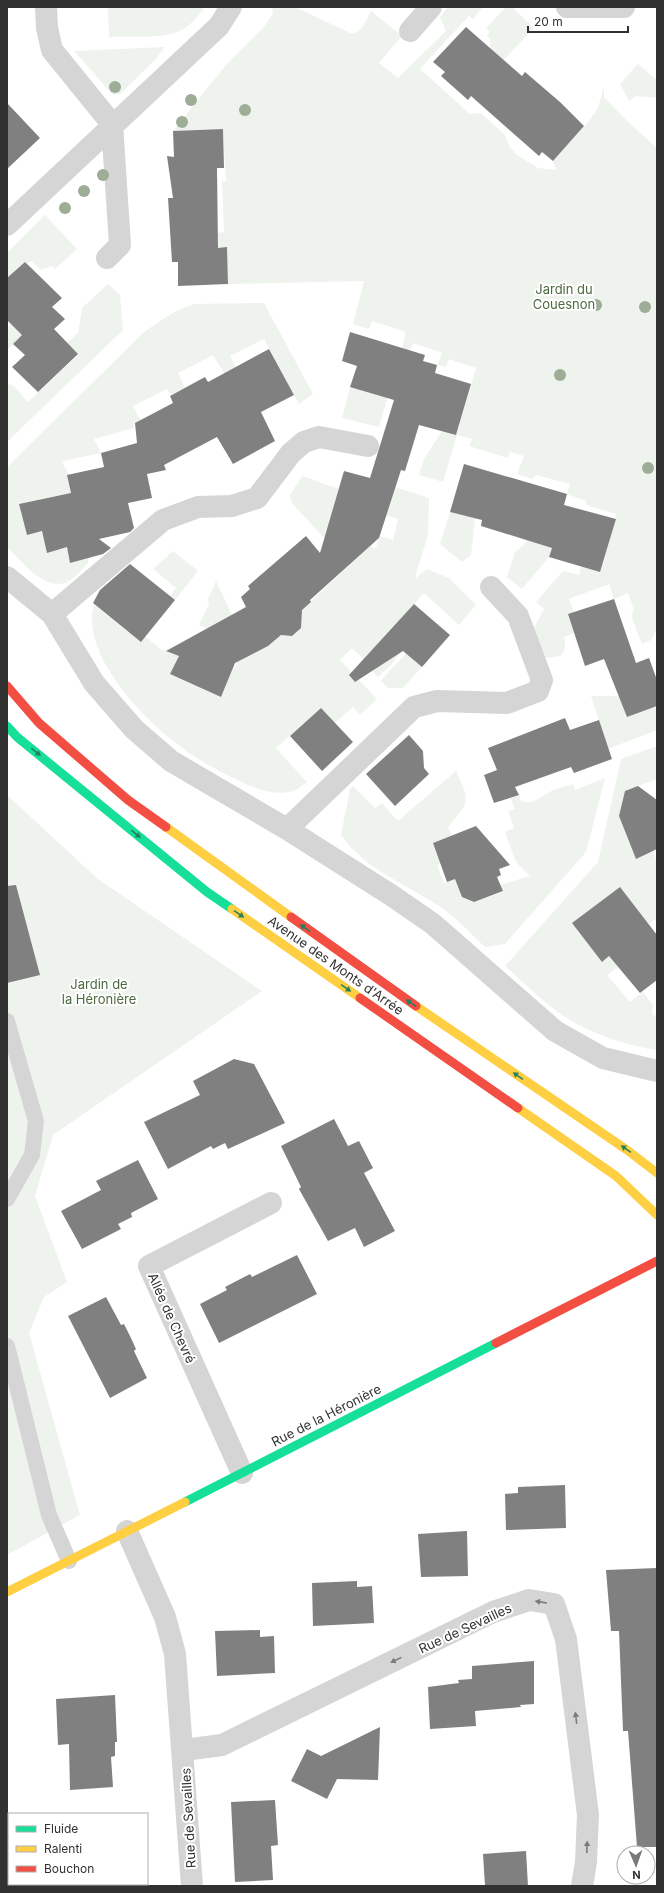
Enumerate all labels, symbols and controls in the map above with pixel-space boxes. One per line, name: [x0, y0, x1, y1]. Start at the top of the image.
scale bar: [528, 8, 628, 34]
text: 20 m: [534, 14, 563, 29]
park label: Jardin du Couesnon: [533, 281, 595, 312]
one-way arrow: [30, 748, 41, 756]
one-way arrow: [131, 830, 142, 839]
one-way arrow: [234, 910, 244, 918]
street label: Avenue des Monts d'Arrée: [265, 912, 407, 1018]
one-way arrow: [300, 924, 310, 932]
park label: Jardin de la Héronière: [62, 976, 136, 1007]
one-way arrow: [341, 984, 351, 992]
one-way arrow: [406, 999, 417, 1007]
one-way arrow: [512, 1073, 524, 1080]
one-way arrow: [621, 1145, 631, 1153]
street label: Allée de Chevré: [145, 1270, 199, 1366]
street label: Rue de la Héronière: [268, 1380, 384, 1450]
street label: Rue de Sevailles: [416, 1599, 514, 1657]
one-way arrow: [535, 1599, 547, 1605]
one-way arrow: [391, 1657, 402, 1663]
one-way arrow: [572, 1712, 579, 1724]
street label: Rue de Sevailles: [177, 1767, 199, 1869]
legend: [8, 1813, 148, 1885]
text: Fluide: [44, 1821, 78, 1836]
one-way arrow: [584, 1840, 590, 1853]
text: Ralenti: [44, 1841, 82, 1856]
north arrow: [616, 1845, 656, 1885]
text: Bouchon: [44, 1861, 94, 1876]
text: N: [632, 1868, 641, 1882]

